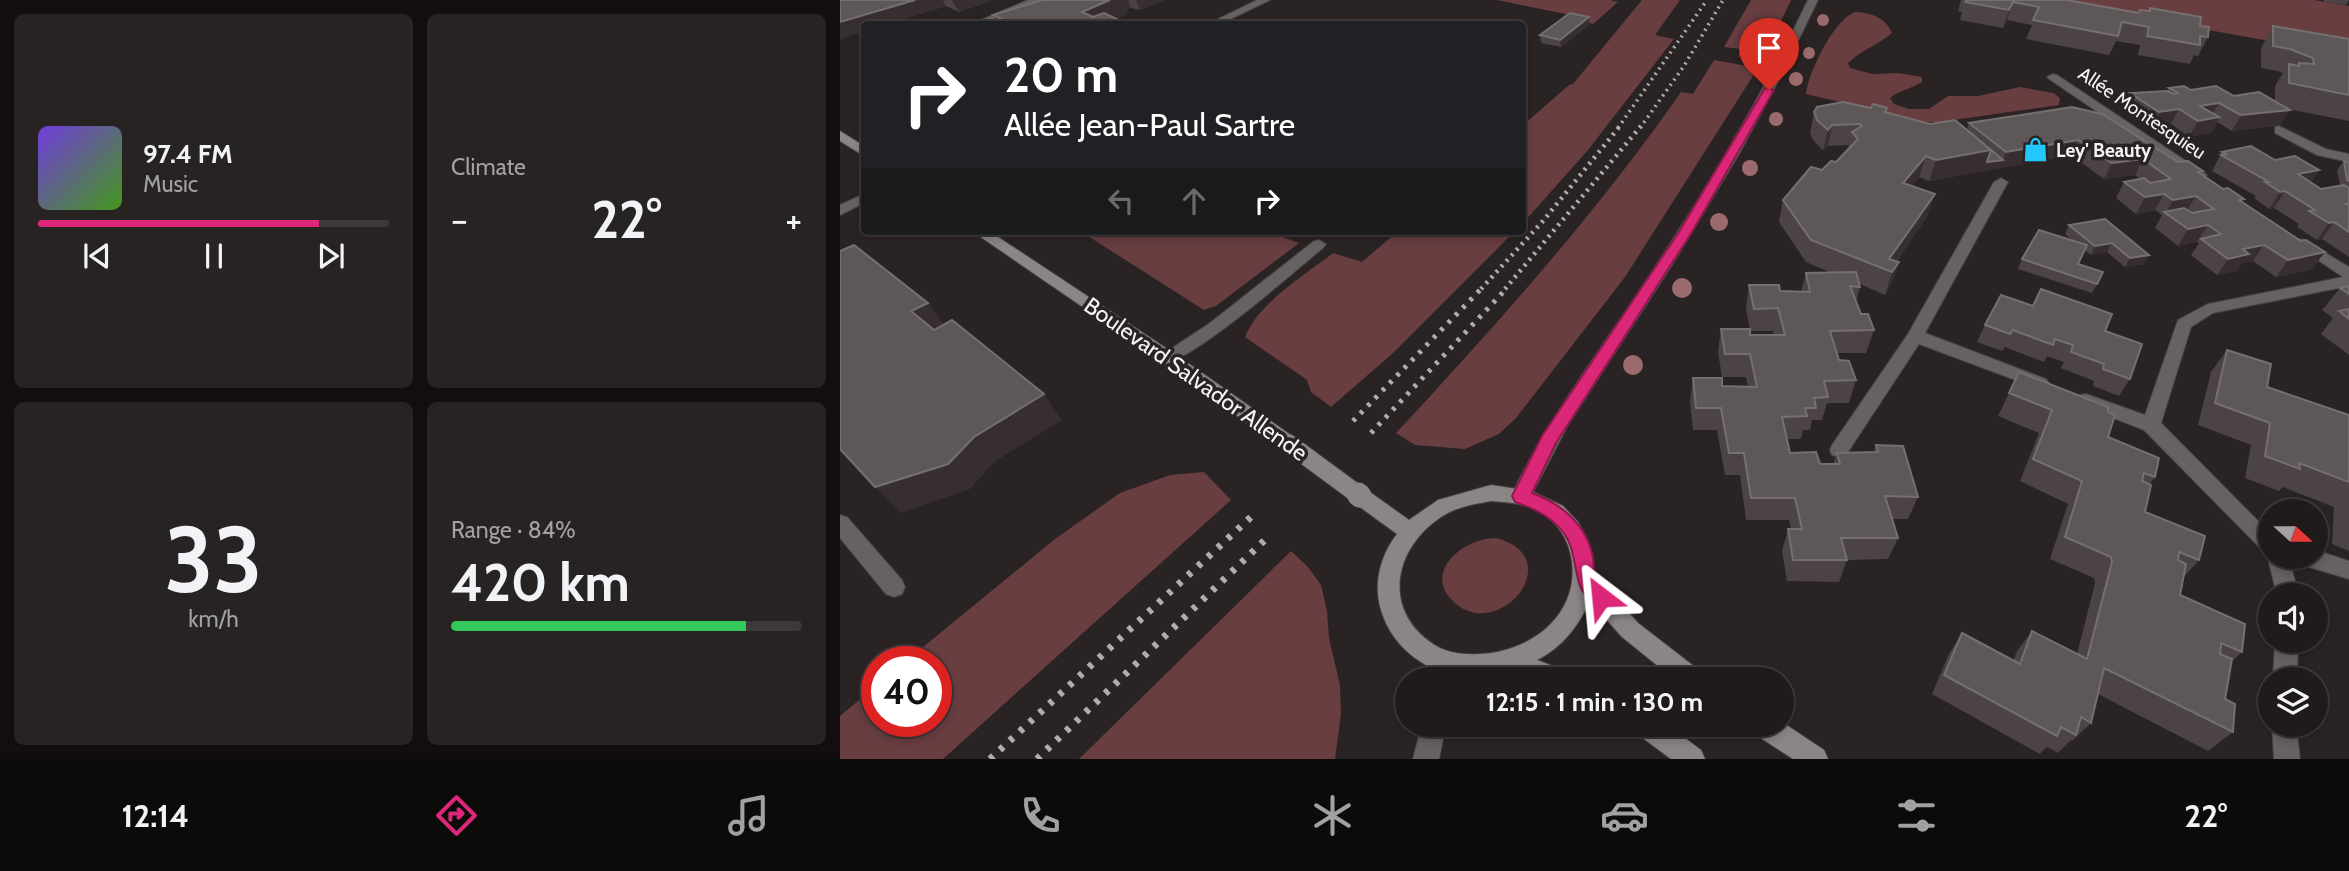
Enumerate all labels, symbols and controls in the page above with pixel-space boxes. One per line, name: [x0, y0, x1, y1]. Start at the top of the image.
pin: [1739, 18, 1799, 90]
icon: arrive: [1750, 29, 1788, 67]
text: 20 m: [1004, 45, 1118, 104]
icon: right: [889, 49, 980, 140]
street label: Allée Montesquieu: [2074, 62, 2210, 164]
text: Allée Jean-Paul Sartre: [1004, 105, 1295, 144]
shop icon: Ley' Beauty: [2022, 136, 2050, 164]
text: 97.4 FM: [143, 138, 233, 170]
place label: Ley' Beauty: [2056, 139, 2152, 162]
text: Climate: [451, 153, 526, 181]
text: Music: [143, 170, 198, 198]
icon: left: [1102, 182, 1140, 220]
icon: ahead: [1175, 182, 1213, 220]
icon: right: [1248, 182, 1286, 220]
text: 22°: [591, 188, 662, 251]
text: −: [451, 196, 468, 243]
text: +: [785, 196, 802, 243]
icon: previous: [78, 237, 116, 275]
icon: pause: [195, 237, 233, 275]
icon: next: [312, 237, 350, 275]
street label: Boulevard Salvador Allende: [1079, 291, 1313, 467]
north arrow: [2258, 499, 2328, 569]
map controls: [2258, 499, 2328, 737]
text: 33: [164, 504, 263, 615]
text: Range · 84%: [451, 516, 576, 544]
text: 420 km: [451, 551, 630, 614]
position arrow: [1564, 560, 1638, 634]
button: sound: [2258, 583, 2328, 653]
text: km/h: [188, 605, 239, 633]
speed limit sign: 40: [861, 646, 952, 737]
button: layers: [2258, 667, 2328, 737]
text: 12:15 · 1 min · 130 m: [1486, 686, 1703, 718]
icon: directions: [432, 791, 481, 840]
icon: music: [724, 791, 773, 840]
icon: phone: [1016, 791, 1065, 840]
icon: climate: [1308, 791, 1357, 840]
icon: car: [1600, 791, 1649, 840]
icon: filters: [1892, 791, 1941, 840]
text: 12:14: [122, 796, 189, 835]
text: 22°: [2184, 796, 2227, 835]

